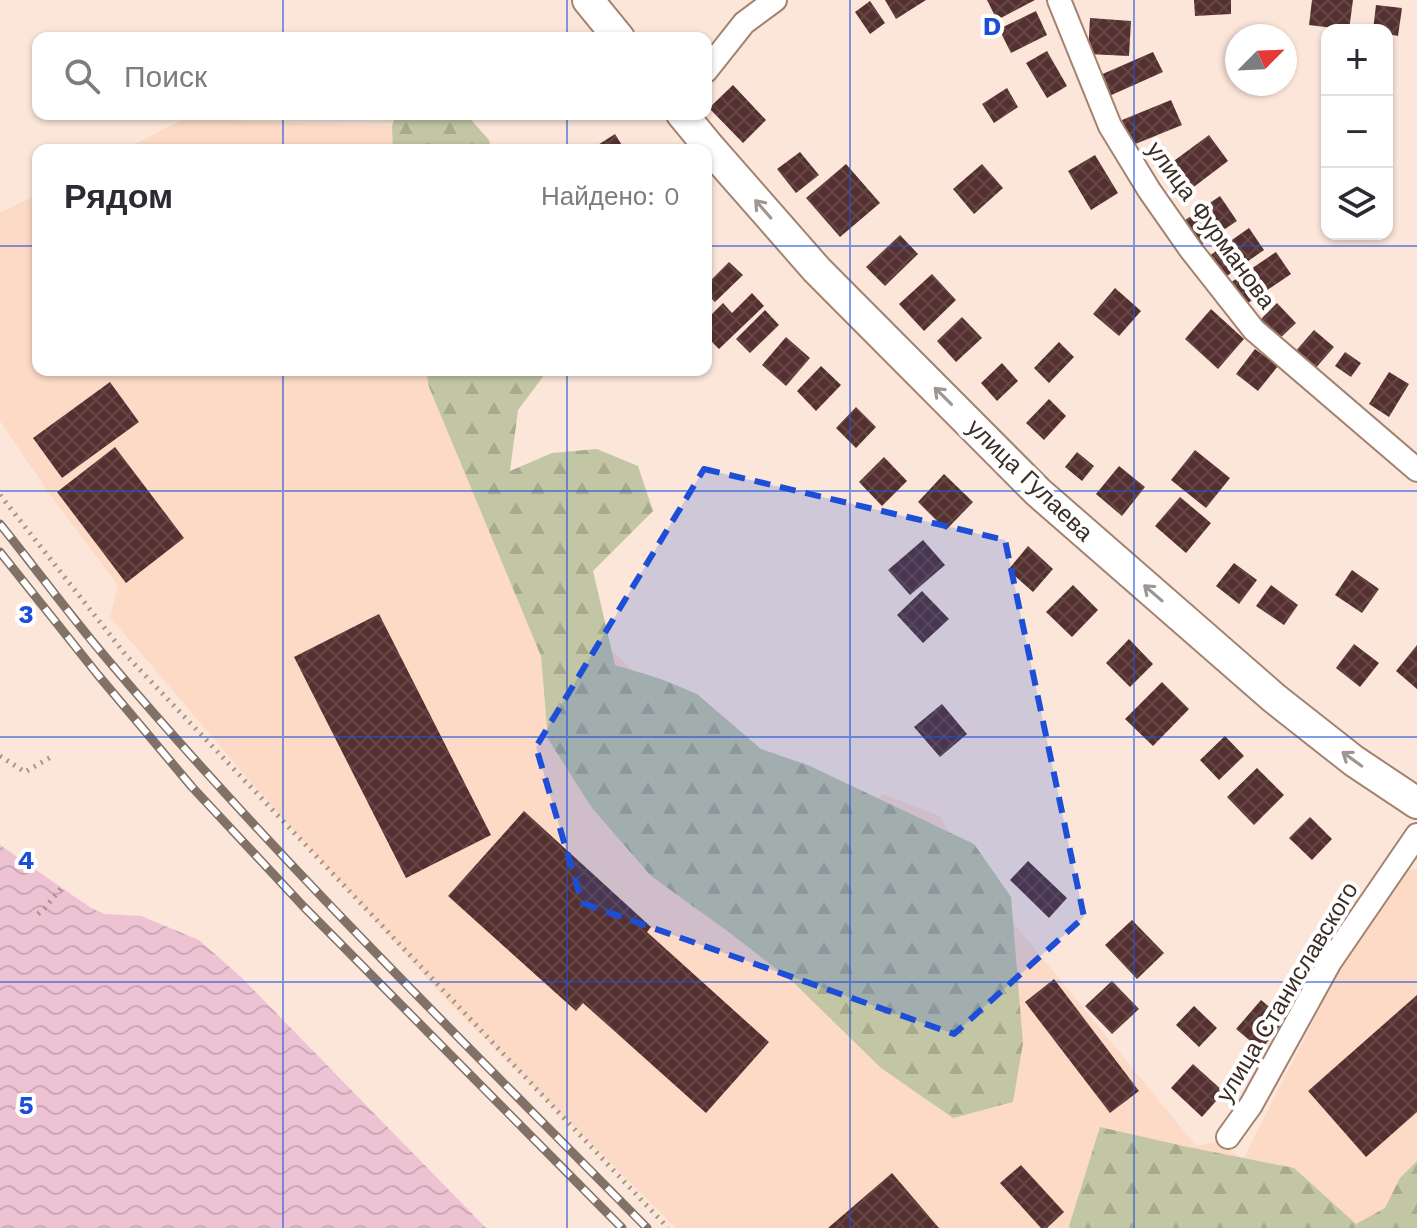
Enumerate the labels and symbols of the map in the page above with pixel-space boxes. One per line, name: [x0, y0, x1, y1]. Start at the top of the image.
text: D: [983, 11, 1001, 41]
north arrow: [1225, 24, 1297, 96]
street label: улица Фурманова: [1141, 136, 1281, 315]
one-way arrow: [754, 199, 772, 219]
one-way arrow: [933, 386, 952, 406]
street label: улица Гулаева: [961, 413, 1099, 547]
one-way arrow: [1143, 585, 1163, 603]
text: 3: [18, 599, 34, 629]
one-way arrow: [1342, 751, 1364, 768]
text: 4: [18, 845, 35, 875]
street label: улица Станиславского: [1210, 877, 1364, 1107]
text: 5: [18, 1090, 34, 1120]

